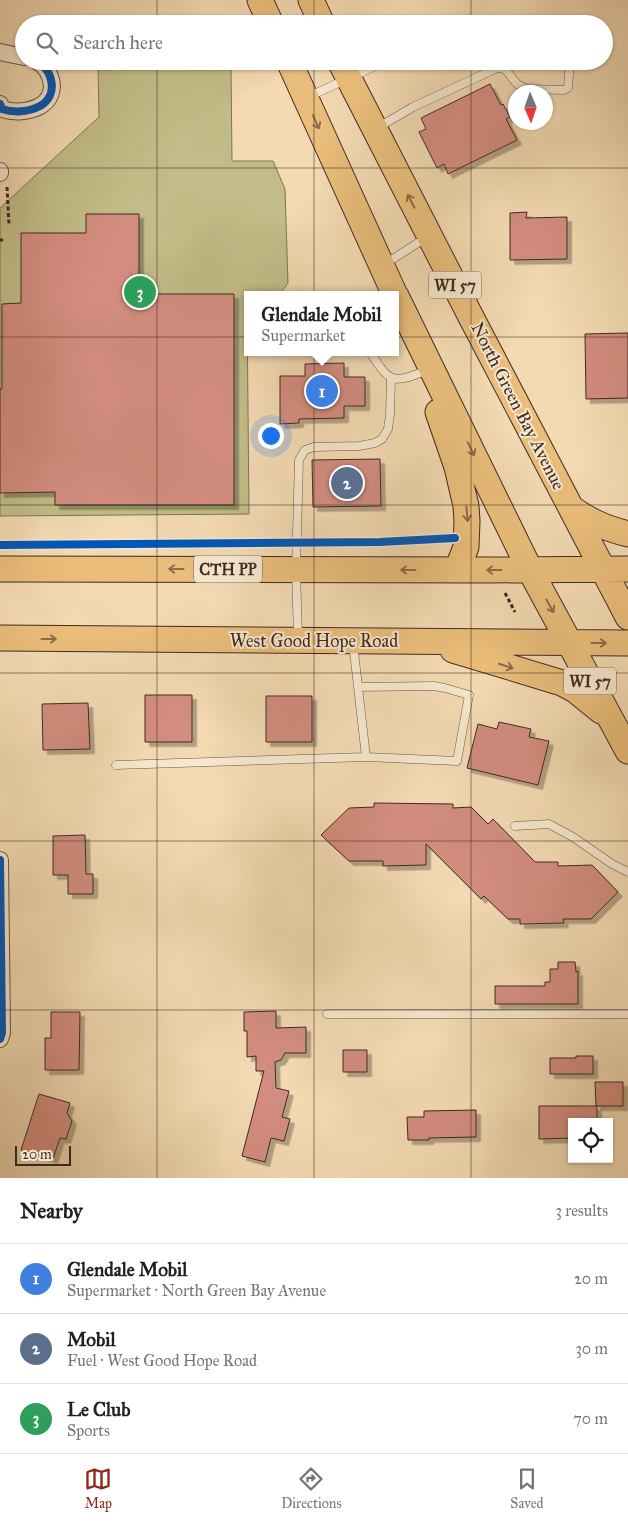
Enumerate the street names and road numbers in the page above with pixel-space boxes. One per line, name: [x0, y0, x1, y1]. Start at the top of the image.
road number: WI 57: [429, 272, 481, 298]
street label: North Green Bay Avenue: [466, 319, 570, 493]
road number: CTH PP: [194, 556, 262, 582]
street label: West Good Hope Road: [230, 630, 398, 652]
road number: WI 57: [564, 668, 616, 694]

